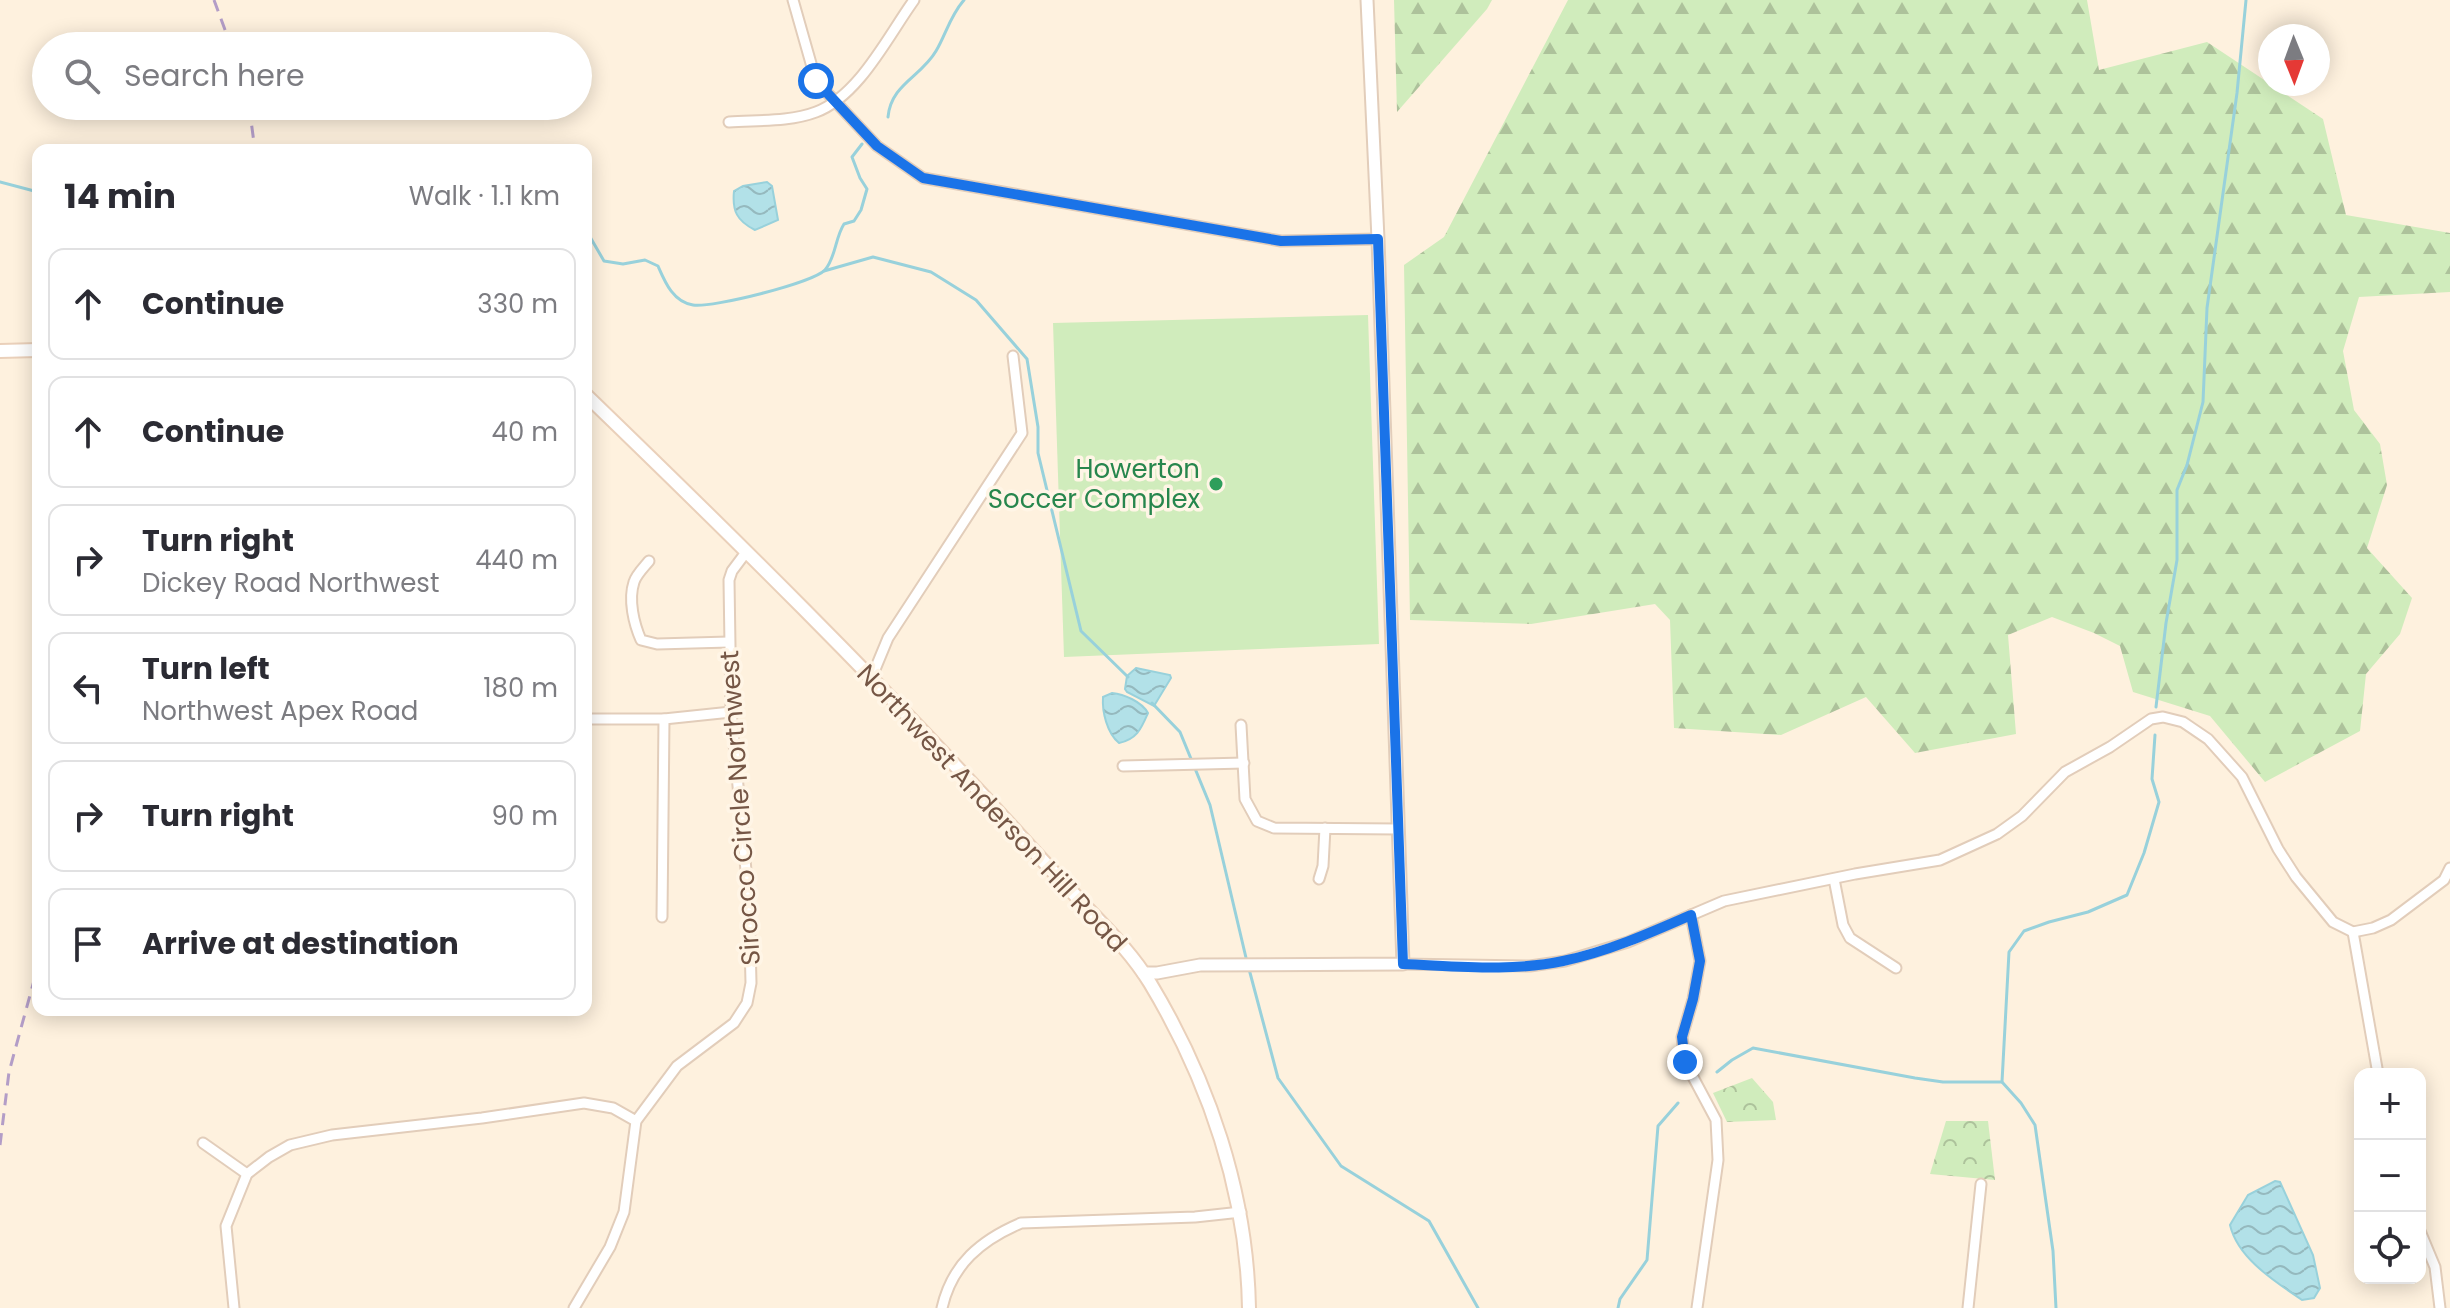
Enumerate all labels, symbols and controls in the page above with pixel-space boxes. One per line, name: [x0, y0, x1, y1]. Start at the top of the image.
north arrow: [2258, 24, 2330, 96]
search box: [32, 32, 592, 120]
icon: search: [60, 54, 104, 98]
text: Search here: [124, 54, 305, 97]
route start: [798, 63, 834, 99]
text: 14 min: [64, 172, 176, 220]
text: Walk · 1.1 km: [409, 178, 560, 214]
icon: ahead: [66, 282, 110, 326]
text: Continue: [142, 282, 284, 325]
text: 330 m: [477, 286, 558, 322]
icon: ahead: [66, 410, 110, 454]
text: Continue: [142, 410, 284, 453]
text: 40 m: [492, 414, 558, 450]
place label: Howerton Soccer Complex: [988, 451, 1201, 517]
marker: Howerton Soccer Complex: [1207, 475, 1225, 493]
text: Turn right: [142, 519, 294, 562]
icon: right: [66, 538, 110, 582]
text: 440 m: [475, 542, 558, 578]
text: Dickey Road Northwest: [142, 565, 439, 601]
text: Turn left: [142, 647, 270, 690]
street label: Sirocco Circle Northwest: [711, 649, 769, 967]
street label: Northwest Anderson Hill Road: [849, 656, 1135, 960]
icon: left: [66, 666, 110, 710]
text: 180 m: [483, 670, 558, 706]
text: Northwest Apex Road: [142, 693, 418, 729]
icon: right: [66, 794, 110, 838]
text: Turn right: [142, 794, 294, 837]
text: 90 m: [492, 798, 558, 834]
icon: arrive: [66, 922, 110, 966]
text: Arrive at destination: [142, 922, 459, 965]
route end: [1667, 1044, 1703, 1080]
map controls: [2354, 1068, 2426, 1284]
button: +: [2354, 1068, 2426, 1140]
button: −: [2354, 1140, 2426, 1212]
button: locate: [2354, 1212, 2426, 1284]

